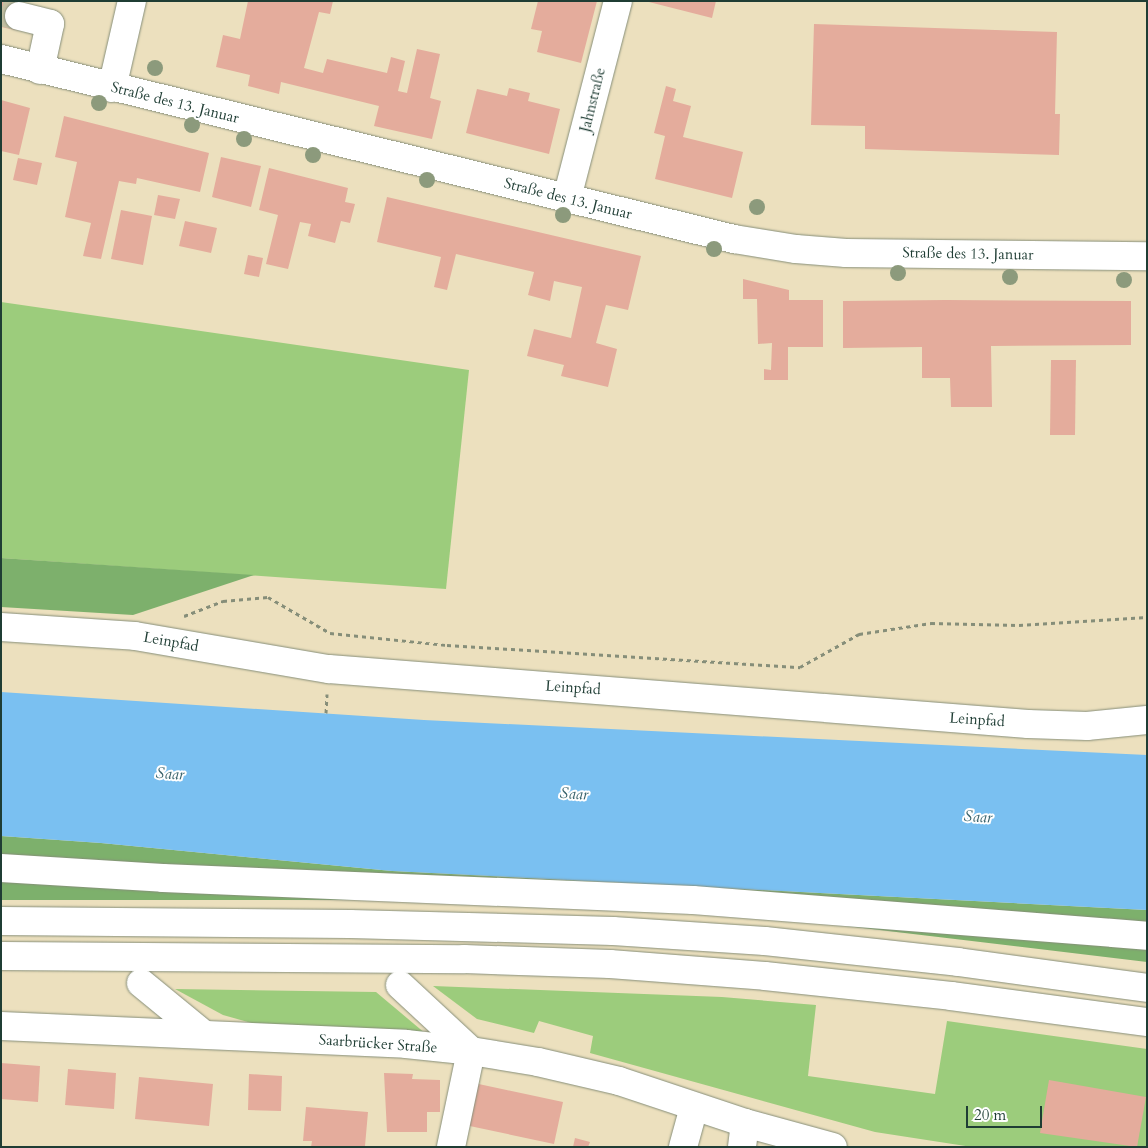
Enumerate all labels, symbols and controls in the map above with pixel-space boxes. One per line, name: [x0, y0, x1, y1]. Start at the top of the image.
street label: Jahnstraße: [576, 66, 610, 134]
street label: Straße des 13. Januar: [109, 78, 241, 128]
street label: Straße des 13. Januar: [502, 174, 634, 224]
street label: Straße des 13. Januar: [902, 244, 1034, 264]
street label: Leinpfad: [142, 628, 200, 656]
street label: Leinpfad: [545, 677, 601, 699]
street label: Leinpfad: [949, 709, 1005, 731]
water label: Saar: [155, 764, 185, 784]
water label: Saar: [559, 784, 589, 804]
water label: Saar: [963, 807, 993, 827]
street label: Saarbrücker Straße: [318, 1031, 438, 1057]
scale bar: [968, 1096, 1044, 1128]
text: 20 m: [974, 1105, 1006, 1125]

